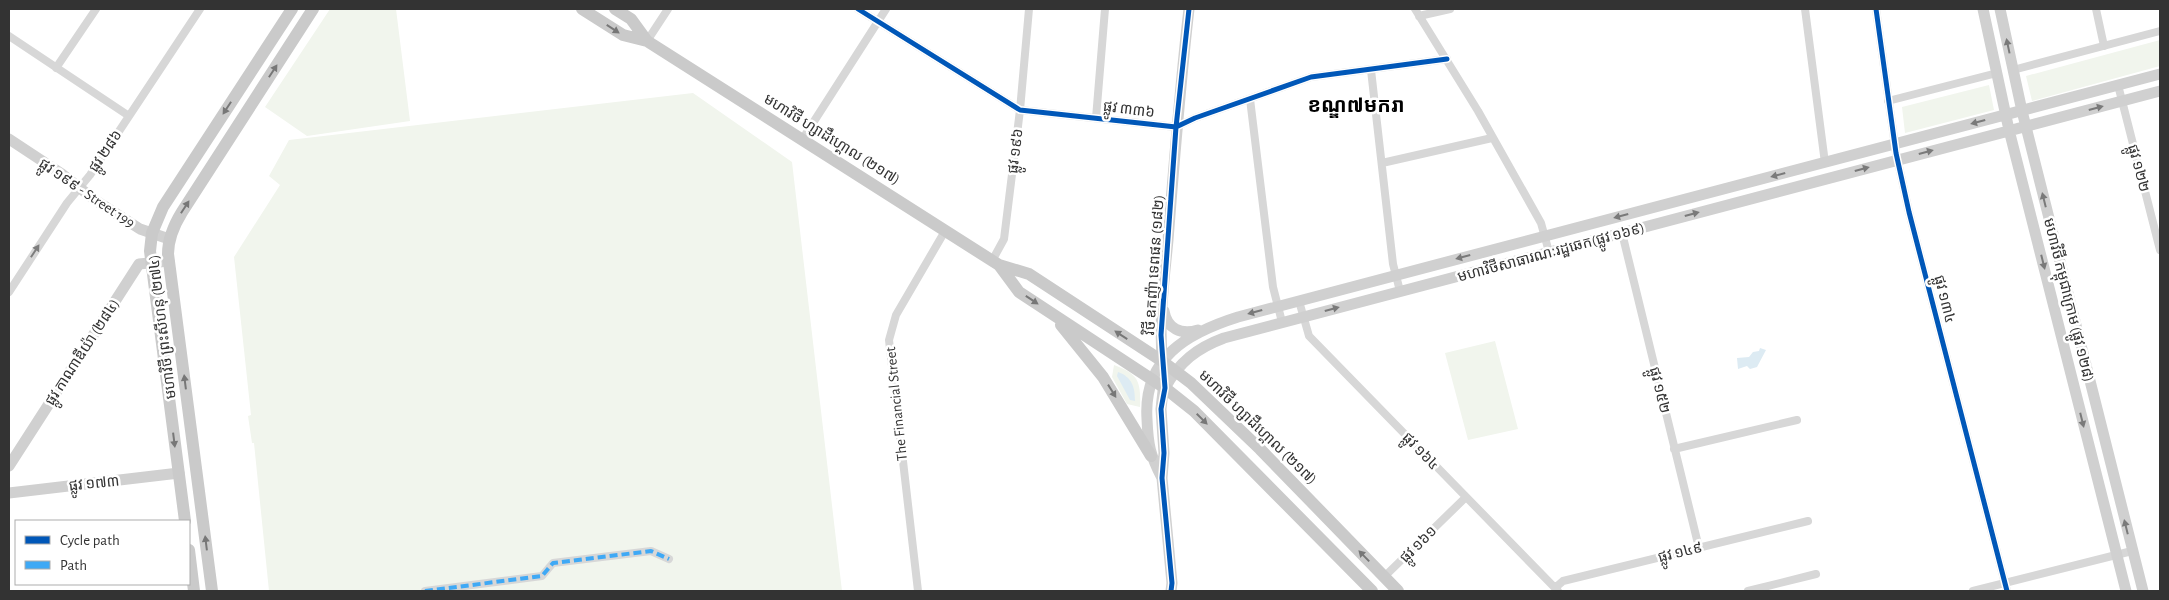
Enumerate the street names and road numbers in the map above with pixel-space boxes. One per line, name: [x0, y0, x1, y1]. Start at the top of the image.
street label: មហាវិថី ហ្សាដឹហ្គោល (២១៧): [760, 89, 904, 189]
street label: ផ្លូវ ៣៣៦: [1101, 99, 1156, 126]
street label: ផ្លូវ ២៨៦: [86, 128, 129, 178]
street label: ផ្លូវ ១៩៦: [1005, 128, 1031, 175]
street label: ផ្លូវ ១២២: [2120, 143, 2152, 195]
street label: ផ្លូវ ១៩៩ - Street 199: [33, 156, 137, 235]
street label: វិថី ឧកញ៉ា ទេពផន (១៨២): [1140, 194, 1168, 336]
street label: មហាវិថី កម្ពុជាក្រោម (ផ្លូវ ១២៨): [2036, 216, 2099, 385]
street label: មហាវិថីសាធារណៈរដ្ឋឆេក(ផ្លូវ ១៦៩): [1455, 218, 1648, 290]
street label: មហាវិថី ព្រះសីហនុ (២៧៤): [144, 254, 180, 400]
street label: ផ្លូវ ១៣៤: [1926, 274, 1958, 326]
street label: ផ្លូវ កាណាឌីយ៉ា (២៨៤): [41, 296, 127, 411]
street label: The Financial Street: [883, 346, 910, 462]
street label: មហាវិថី ហ្សាដឹហ្គោល (២១៧): [1195, 365, 1321, 488]
street label: ផ្លូវ ១៥២: [1641, 365, 1673, 416]
street label: ផ្លូវ ១៦៤: [1396, 430, 1442, 477]
street label: ផ្លូវ ១៧៣: [68, 473, 121, 499]
street label: ផ្លូវ ១៦១: [1397, 523, 1444, 570]
street label: ផ្លូវ ១៤៩: [1656, 540, 1705, 571]

